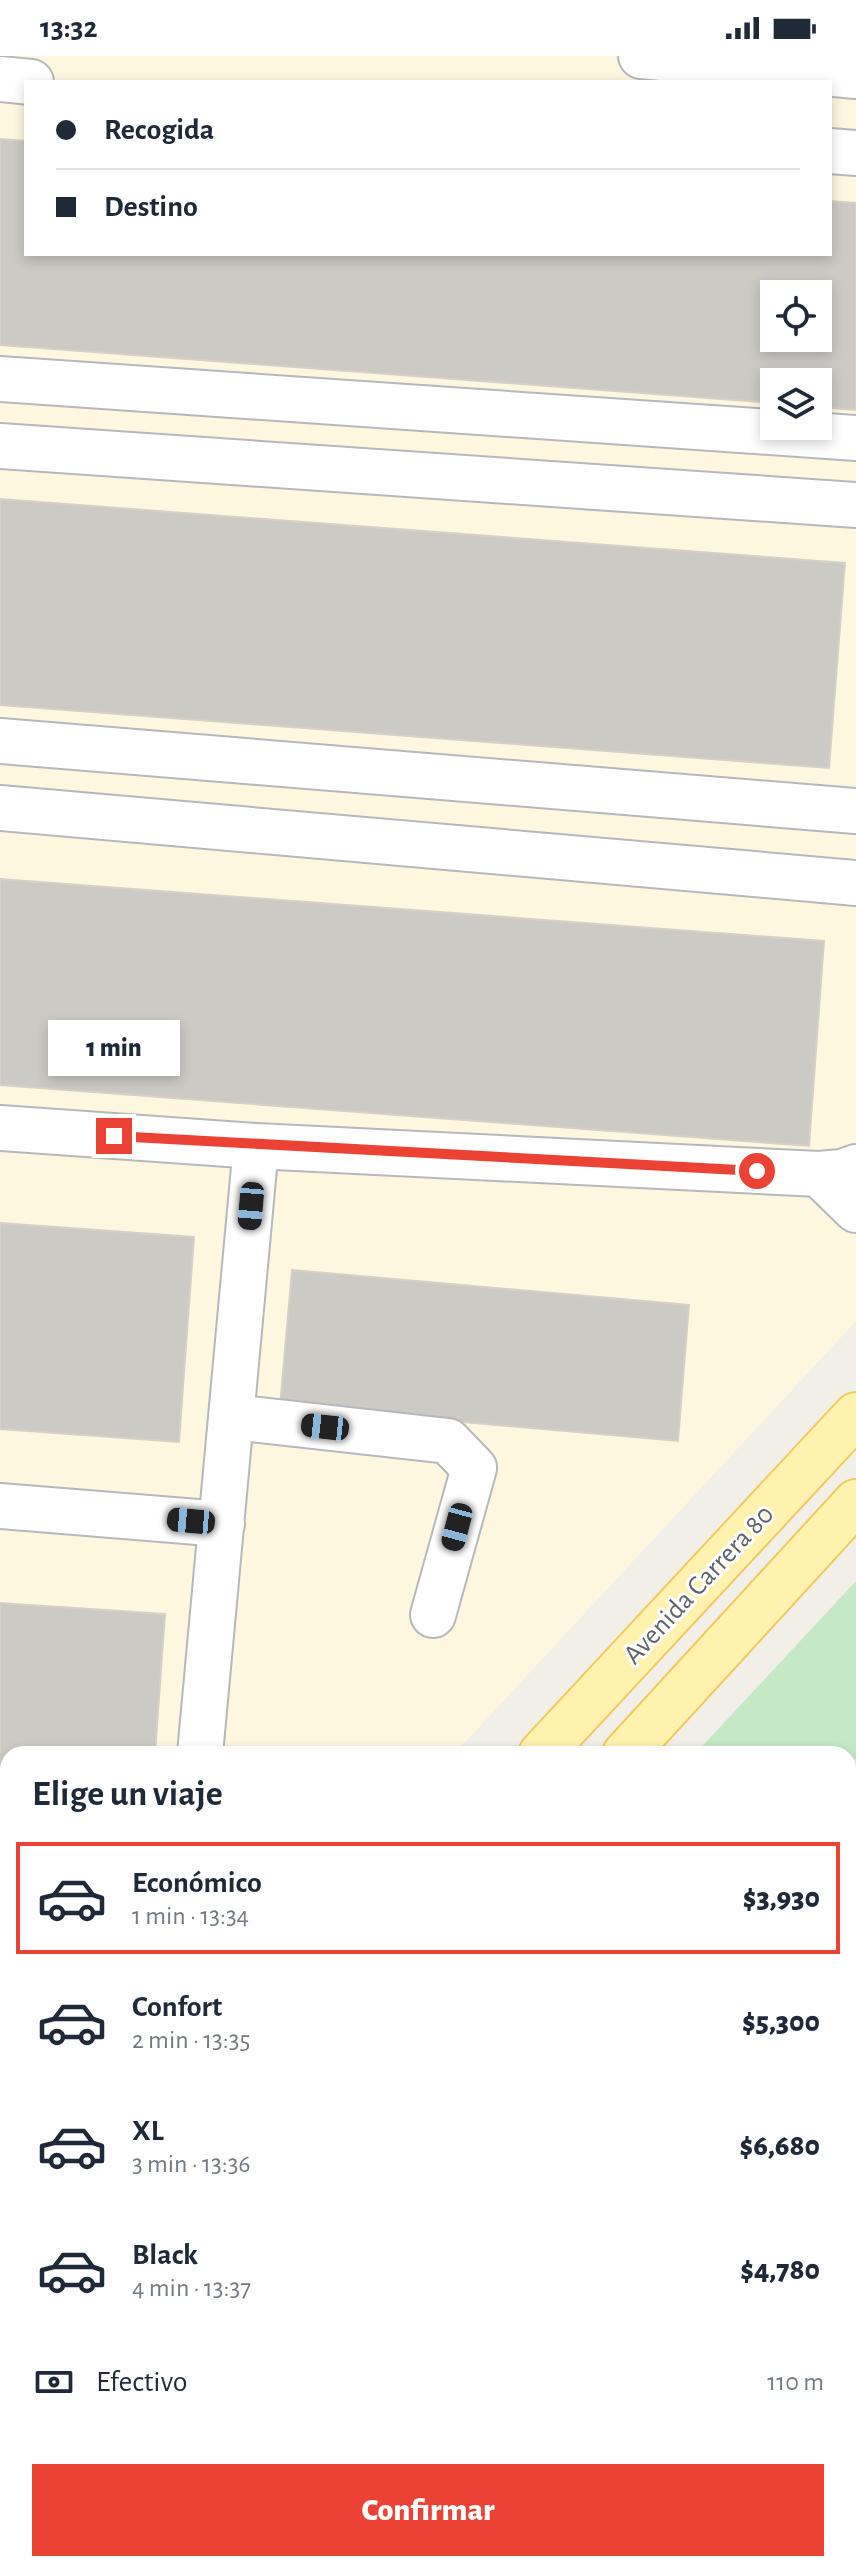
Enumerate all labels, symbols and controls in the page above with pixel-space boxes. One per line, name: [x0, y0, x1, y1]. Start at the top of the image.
text: 13:32: [40, 13, 98, 43]
text: Recogida: [104, 115, 214, 145]
text: Destino: [104, 192, 198, 222]
map controls: [760, 280, 832, 440]
button: locate: [760, 280, 832, 352]
button: layers: [760, 368, 832, 440]
callout: 1 min: [48, 1020, 180, 1076]
text: 1 min: [86, 1035, 142, 1061]
route end: [96, 1118, 132, 1154]
route start: [739, 1153, 775, 1189]
car: [237, 1181, 265, 1231]
car: [300, 1413, 350, 1441]
street label: Avenida Carrera 80: [619, 1500, 779, 1670]
car: [439, 1501, 475, 1553]
car: [166, 1507, 216, 1535]
text: Elige un viaje: [32, 1776, 223, 1812]
icon: car: [36, 1862, 108, 1934]
text: Económico: [132, 1868, 262, 1898]
text: $3,930: [743, 1883, 820, 1913]
text: 1 min · 13:34: [132, 1903, 249, 1929]
icon: car: [36, 1986, 108, 2058]
text: Confort: [132, 1992, 222, 2022]
text: $5,300: [742, 2007, 820, 2037]
text: 2 min · 13:35: [132, 2027, 250, 2053]
icon: car: [36, 2110, 108, 2182]
text: XL: [132, 2116, 164, 2146]
text: $6,680: [739, 2131, 820, 2161]
text: 3 min · 13:36: [132, 2151, 251, 2177]
icon: car: [36, 2234, 108, 2306]
text: Black: [132, 2240, 198, 2270]
text: $4,780: [740, 2255, 820, 2285]
text: 4 min · 13:37: [132, 2275, 251, 2301]
icon: cash: [32, 2360, 76, 2404]
text: Efectivo: [96, 2367, 188, 2397]
text: 110 m: [767, 2369, 824, 2395]
button: Confirmar: [32, 2464, 824, 2556]

